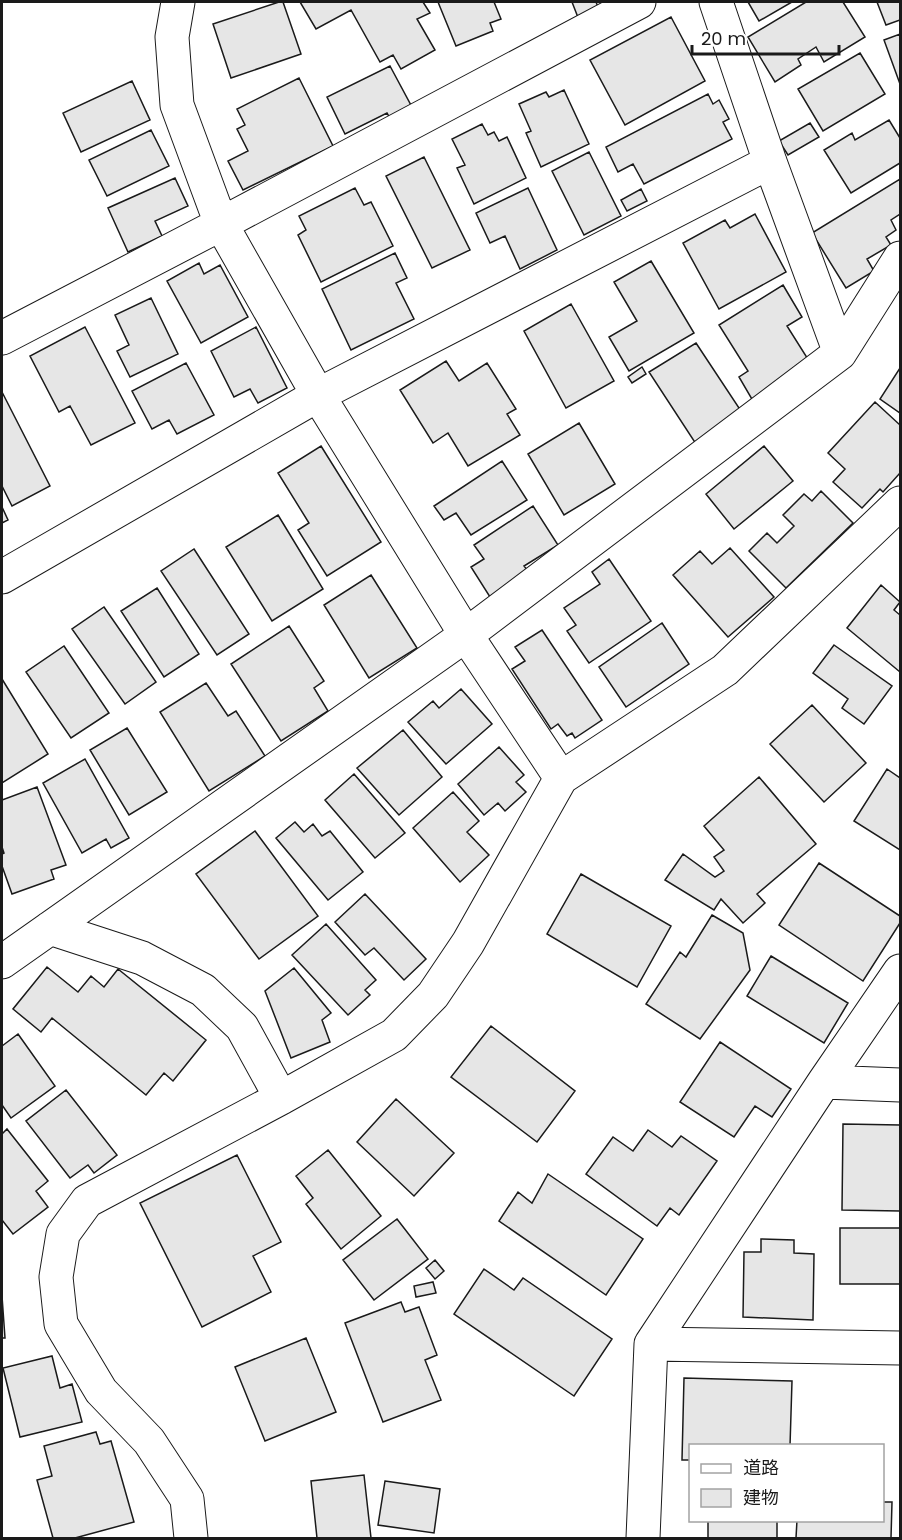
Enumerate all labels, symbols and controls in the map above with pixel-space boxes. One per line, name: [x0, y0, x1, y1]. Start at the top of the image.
scale bar: [692, 18, 839, 56]
text: 20 m: [701, 26, 746, 51]
legend: [689, 1444, 884, 1522]
text: 道路: [743, 1455, 779, 1480]
text: 建物: [743, 1485, 779, 1510]

